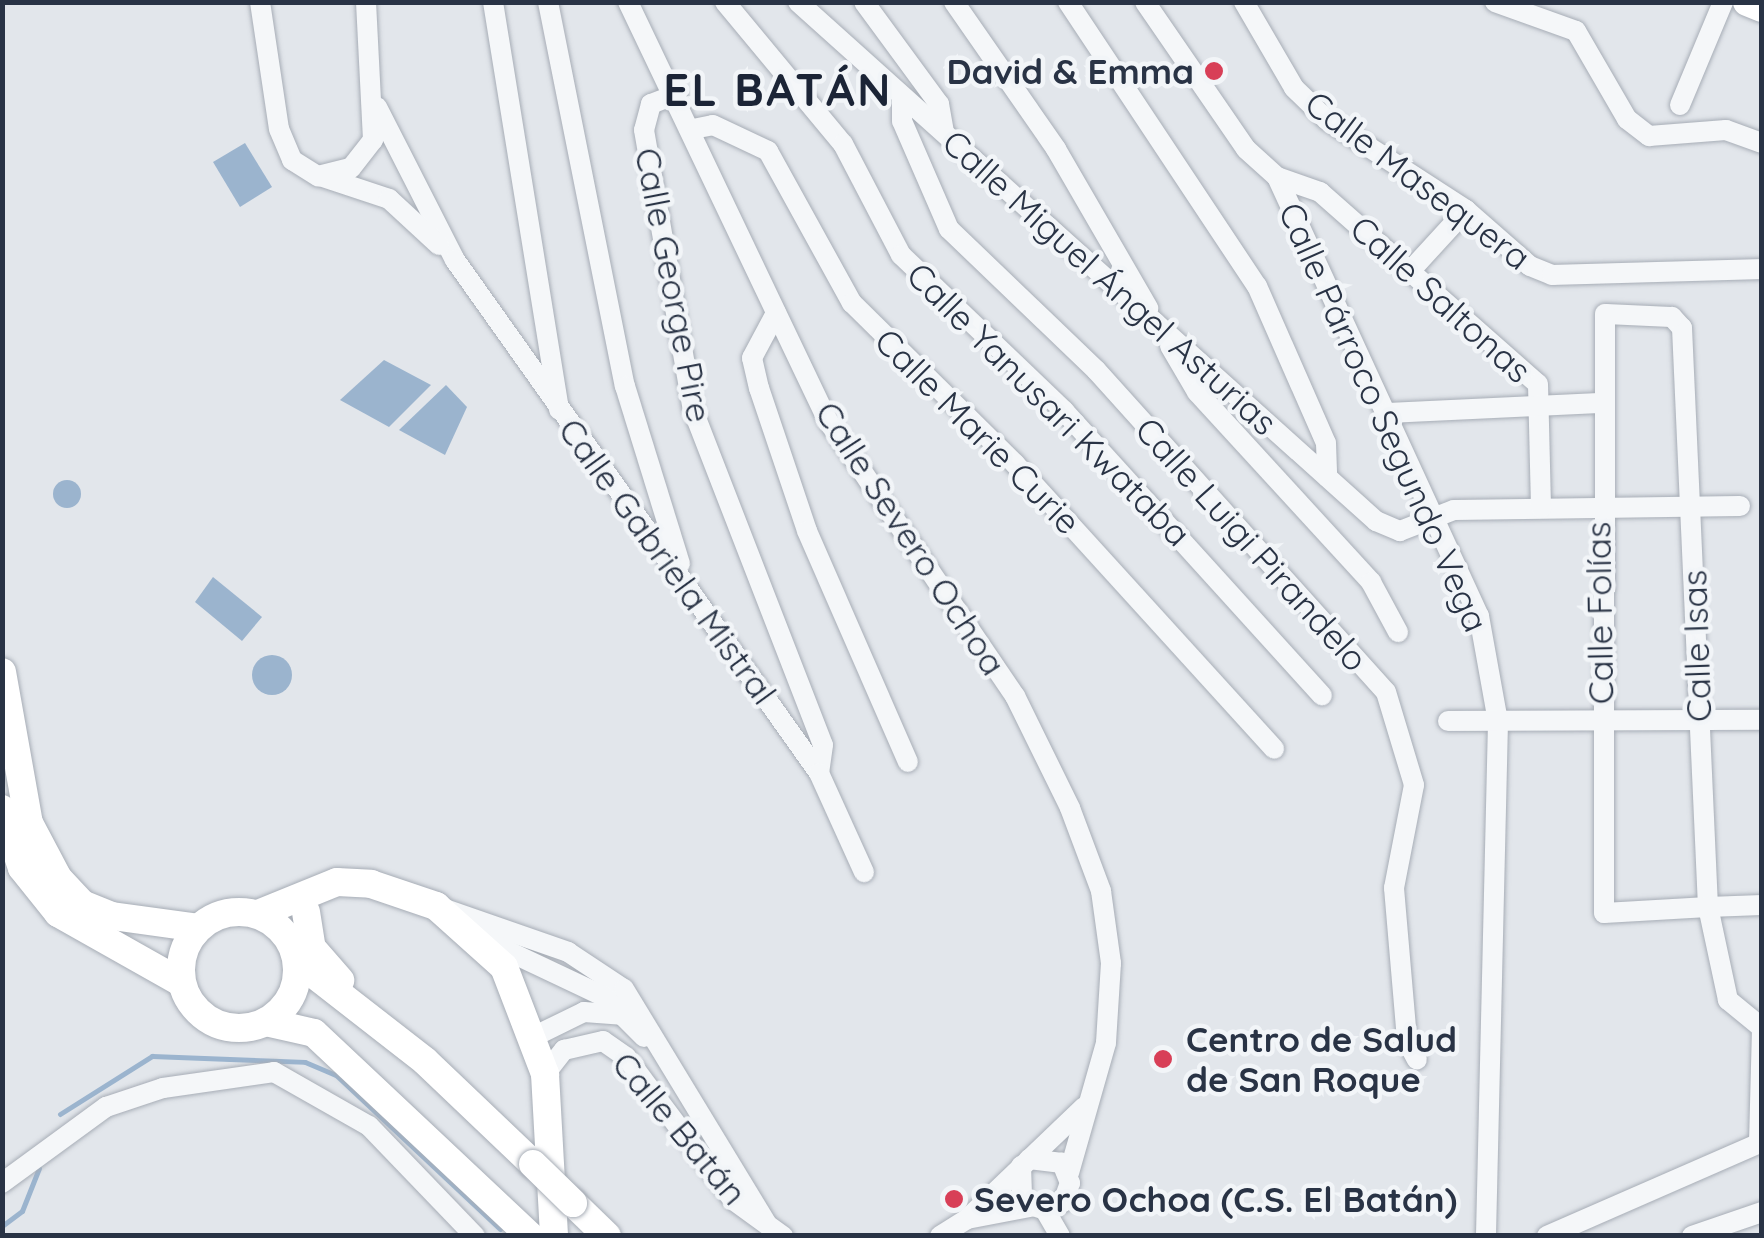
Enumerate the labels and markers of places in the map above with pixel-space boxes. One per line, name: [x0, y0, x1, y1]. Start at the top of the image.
place label: David & Emma: [947, 50, 1194, 92]
marker: David & Emma: [1203, 60, 1225, 82]
place label: Centro de Salud de San Roque: [1186, 1018, 1457, 1100]
marker: Centro de Salud de San Roque: [1150, 1046, 1176, 1072]
place label: Severo Ochoa (C.S. El Batán): [974, 1178, 1457, 1220]
marker: Severo Ochoa (C.S. El Batán): [943, 1188, 965, 1210]

